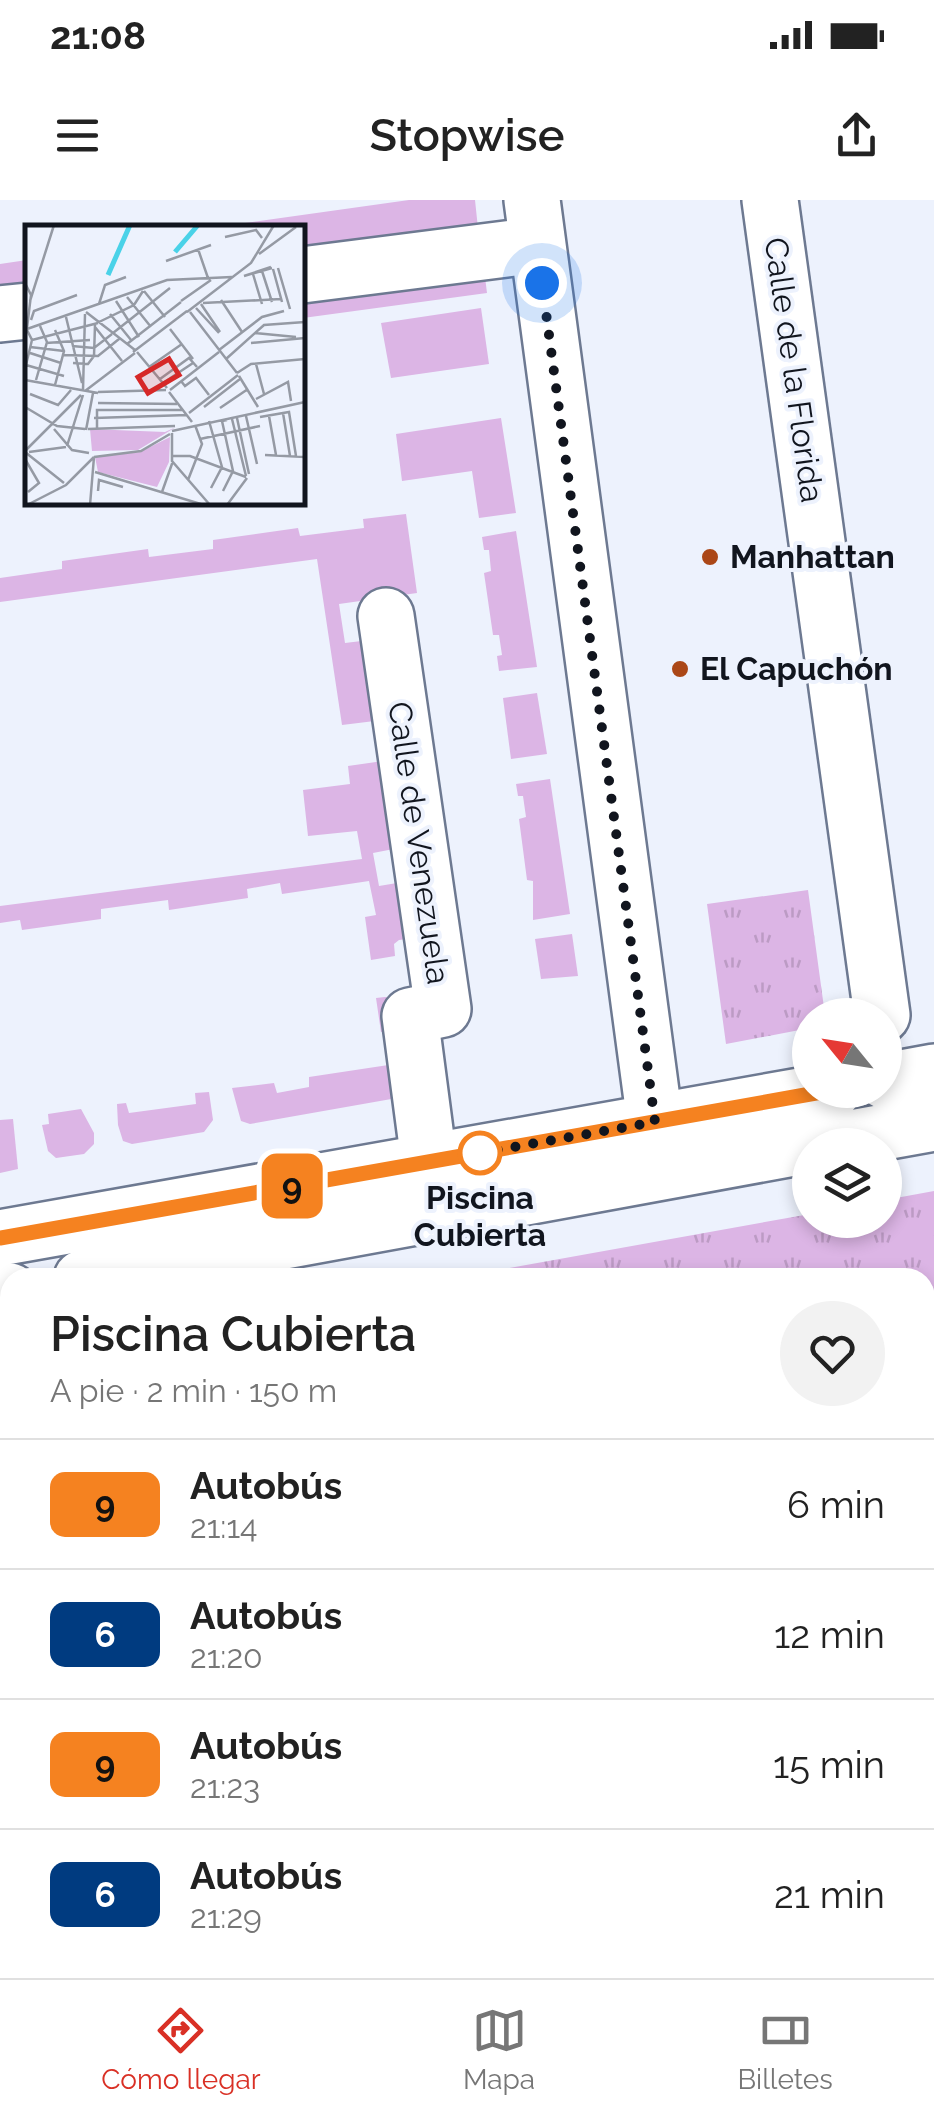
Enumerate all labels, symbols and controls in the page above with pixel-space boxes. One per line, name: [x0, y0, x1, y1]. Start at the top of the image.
text: 21:08: [50, 13, 146, 58]
icon: menu: [50, 108, 105, 163]
icon: share: [829, 108, 884, 163]
text: Stopwise: [370, 109, 564, 162]
inset map: [25, 225, 305, 505]
street label: Calle de la Florida: [758, 235, 831, 505]
your location: [517, 258, 567, 308]
place label: Manhattan: [730, 538, 895, 575]
marker: Manhattan: [699, 546, 721, 568]
place label: El Capuchón: [700, 650, 893, 687]
marker: El Capuchón: [669, 658, 691, 680]
street label: Calle de Venezuela: [381, 699, 458, 987]
north arrow: [792, 998, 902, 1108]
map controls: [792, 998, 902, 1238]
button: layers: [792, 1128, 902, 1238]
marker: Piscina Cubierta: [459, 1132, 501, 1174]
line badge: 9: [260, 1154, 324, 1218]
text: 9: [282, 1166, 302, 1207]
place label: Piscina Cubierta: [414, 1179, 546, 1253]
button: heart: [780, 1301, 885, 1406]
text: Piscina Cubierta: [50, 1306, 416, 1362]
text: A pie · 2 min · 150 m: [50, 1372, 337, 1409]
text: Autobús: [190, 1463, 342, 1508]
text: 6 min: [787, 1482, 885, 1527]
text: 9: [95, 1484, 115, 1525]
text: 21:14: [190, 1508, 258, 1545]
text: Autobús: [190, 1593, 342, 1638]
text: 12 min: [774, 1612, 885, 1657]
text: 6: [94, 1614, 116, 1655]
text: 21:20: [190, 1638, 263, 1675]
text: Autobús: [190, 1723, 342, 1768]
text: 15 min: [773, 1742, 885, 1787]
text: 9: [95, 1744, 115, 1785]
text: 21:23: [190, 1768, 260, 1805]
text: Autobús: [190, 1853, 342, 1898]
text: 21 min: [774, 1872, 885, 1917]
text: 6: [94, 1874, 116, 1915]
text: 21:29: [190, 1898, 262, 1935]
tab: Cómo llegar: [101, 2003, 261, 2096]
tab: Mapa: [463, 2003, 535, 2096]
tab: Billetes: [737, 2003, 833, 2096]

